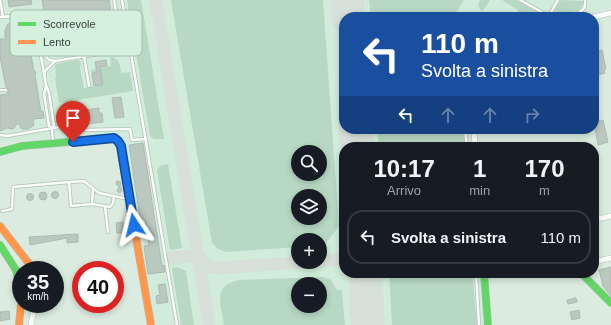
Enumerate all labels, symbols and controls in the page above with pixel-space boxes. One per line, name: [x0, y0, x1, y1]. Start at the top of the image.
legend: [10, 10, 142, 56]
text: Scorrevole: [43, 18, 96, 30]
icon: left: [355, 28, 407, 80]
text: 110 m: [421, 28, 499, 59]
text: Lento: [43, 36, 71, 48]
text: Svolta a sinistra: [421, 61, 548, 81]
pin: [56, 101, 90, 142]
icon: left: [395, 104, 417, 126]
icon: ahead: [437, 104, 459, 126]
icon: ahead: [479, 104, 501, 126]
icon: right: [521, 104, 543, 126]
icon: arrive: [62, 107, 84, 129]
map controls: [291, 145, 327, 313]
button: search: [291, 145, 327, 181]
text: 10:17: [373, 155, 435, 182]
text: 1: [473, 155, 486, 182]
text: 170: [525, 155, 565, 182]
text: Arrivo: [387, 183, 421, 198]
text: min: [469, 183, 490, 198]
text: m: [539, 183, 550, 198]
button: layers: [291, 189, 327, 225]
position arrow: [113, 204, 155, 246]
icon: left: [357, 226, 379, 248]
text: Svolta a sinistra: [391, 229, 506, 246]
text: 110 m: [540, 229, 581, 246]
button: +: [291, 233, 327, 269]
speed limit sign: 40: [72, 261, 124, 313]
text: 35: [27, 271, 49, 293]
button: −: [291, 277, 327, 313]
text: km/h: [27, 291, 49, 302]

